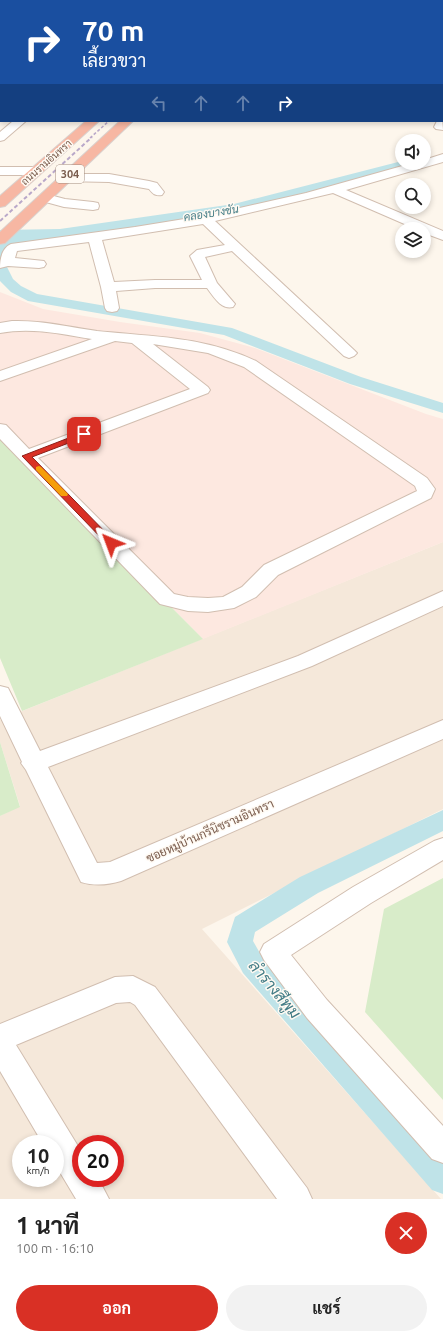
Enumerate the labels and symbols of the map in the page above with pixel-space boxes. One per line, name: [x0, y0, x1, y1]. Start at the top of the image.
street label: ถนนรามอินทรา: [19, 138, 74, 187]
road number: 304: [56, 165, 84, 183]
water label: คลองบางชัน: [182, 202, 239, 223]
pin: [67, 417, 101, 451]
position arrow: [90, 522, 132, 564]
street label: ซอยหมู่บ้านกรีนิชรามอินทรา: [144, 796, 276, 866]
water label: ลำรางสีพูม: [243, 955, 306, 1024]
speed limit sign: 20: [72, 1135, 124, 1187]

